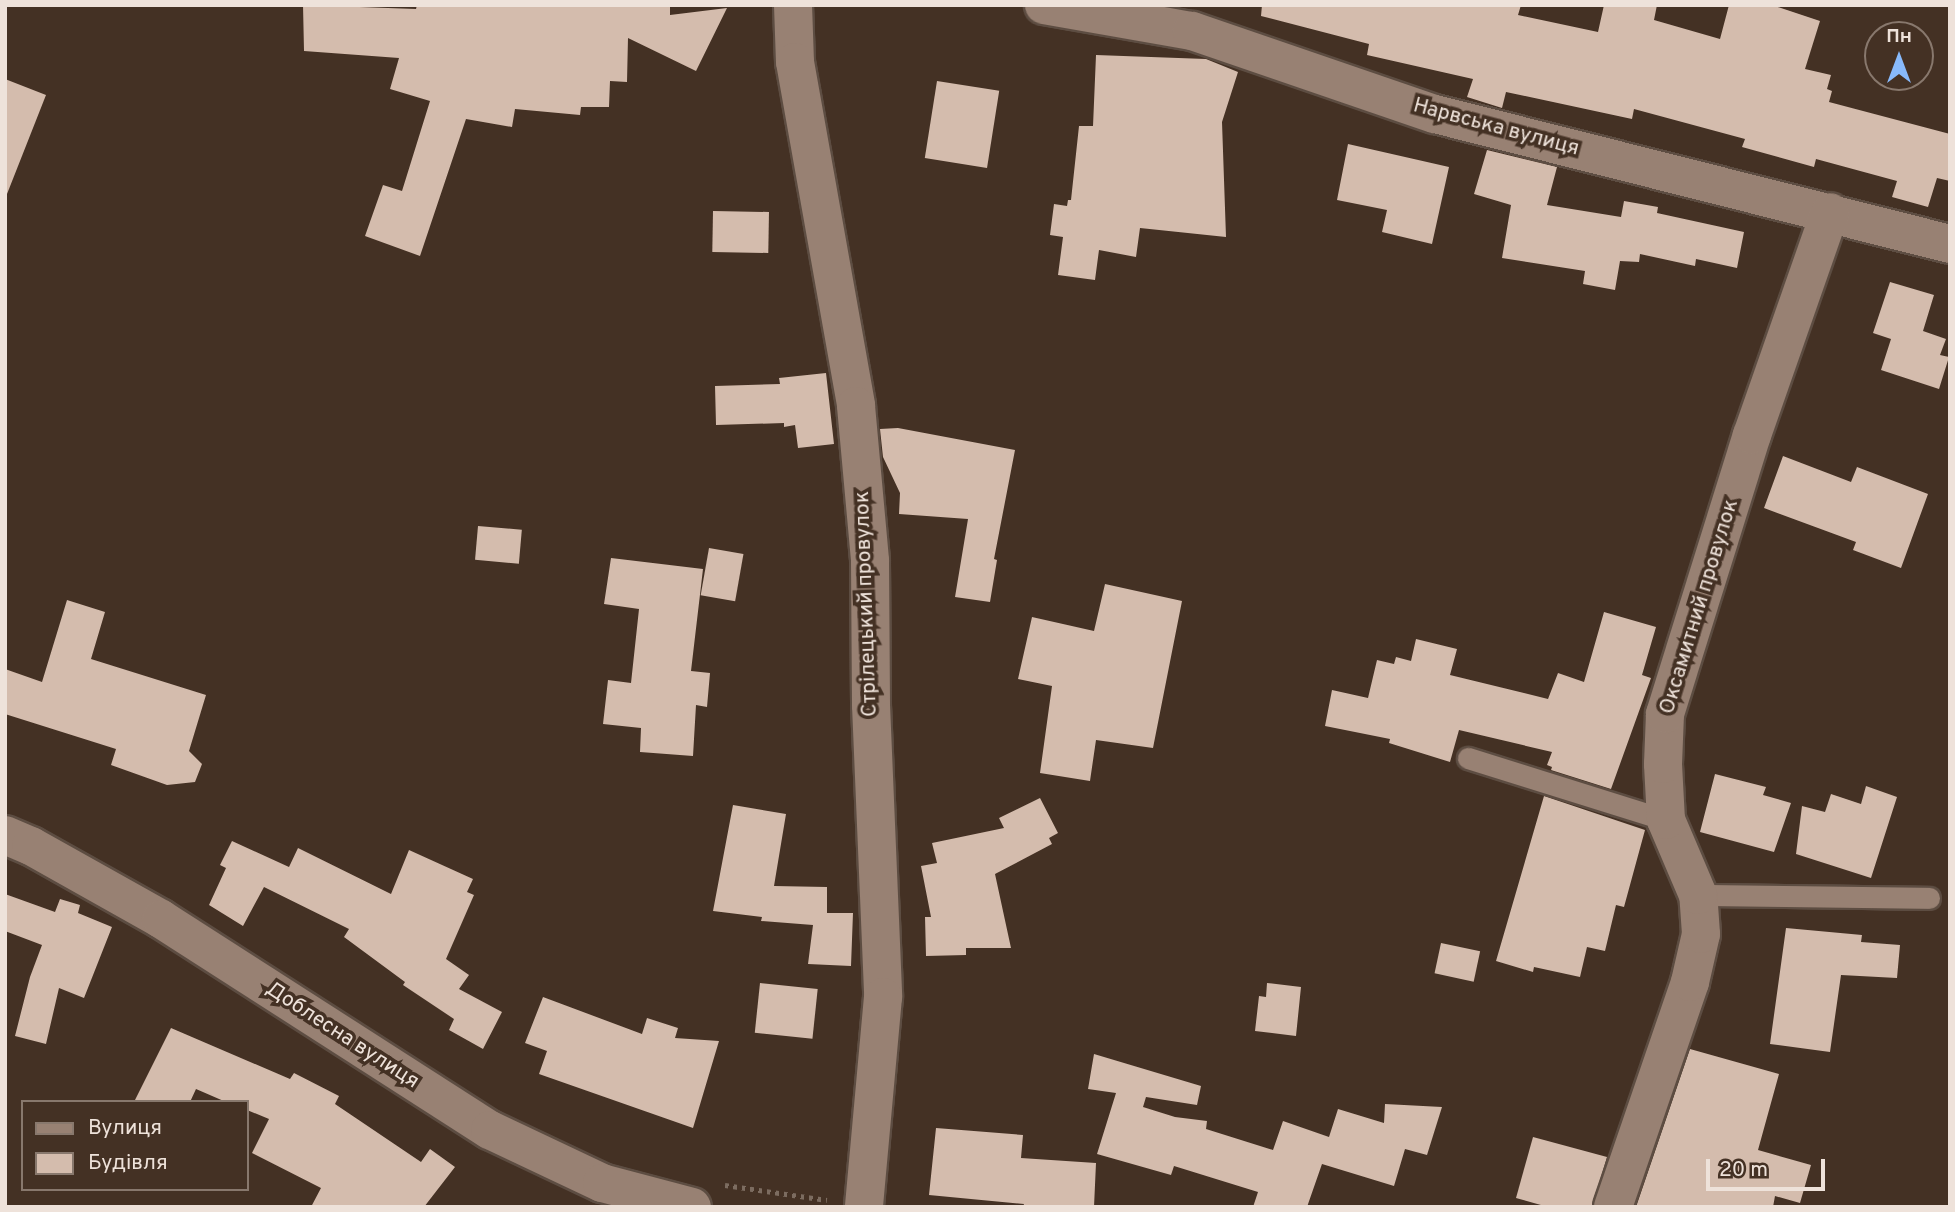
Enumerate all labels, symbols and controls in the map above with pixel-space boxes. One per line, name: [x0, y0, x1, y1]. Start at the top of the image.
north arrow: [1864, 21, 1934, 91]
text: Пн: [1886, 25, 1912, 49]
street label: Нарвська вулиця: [1410, 94, 1582, 162]
street label: Стрілецький провулок: [850, 491, 884, 717]
street label: Оксамитний провулок: [1655, 497, 1745, 717]
street label: Доблесна вулиця: [261, 977, 423, 1095]
legend: [21, 1100, 248, 1191]
text: Вулиця: [88, 1115, 162, 1142]
scale bar: [1710, 1146, 1829, 1190]
text: Будівля: [88, 1150, 168, 1177]
text: 20 m: [1719, 1157, 1768, 1184]

